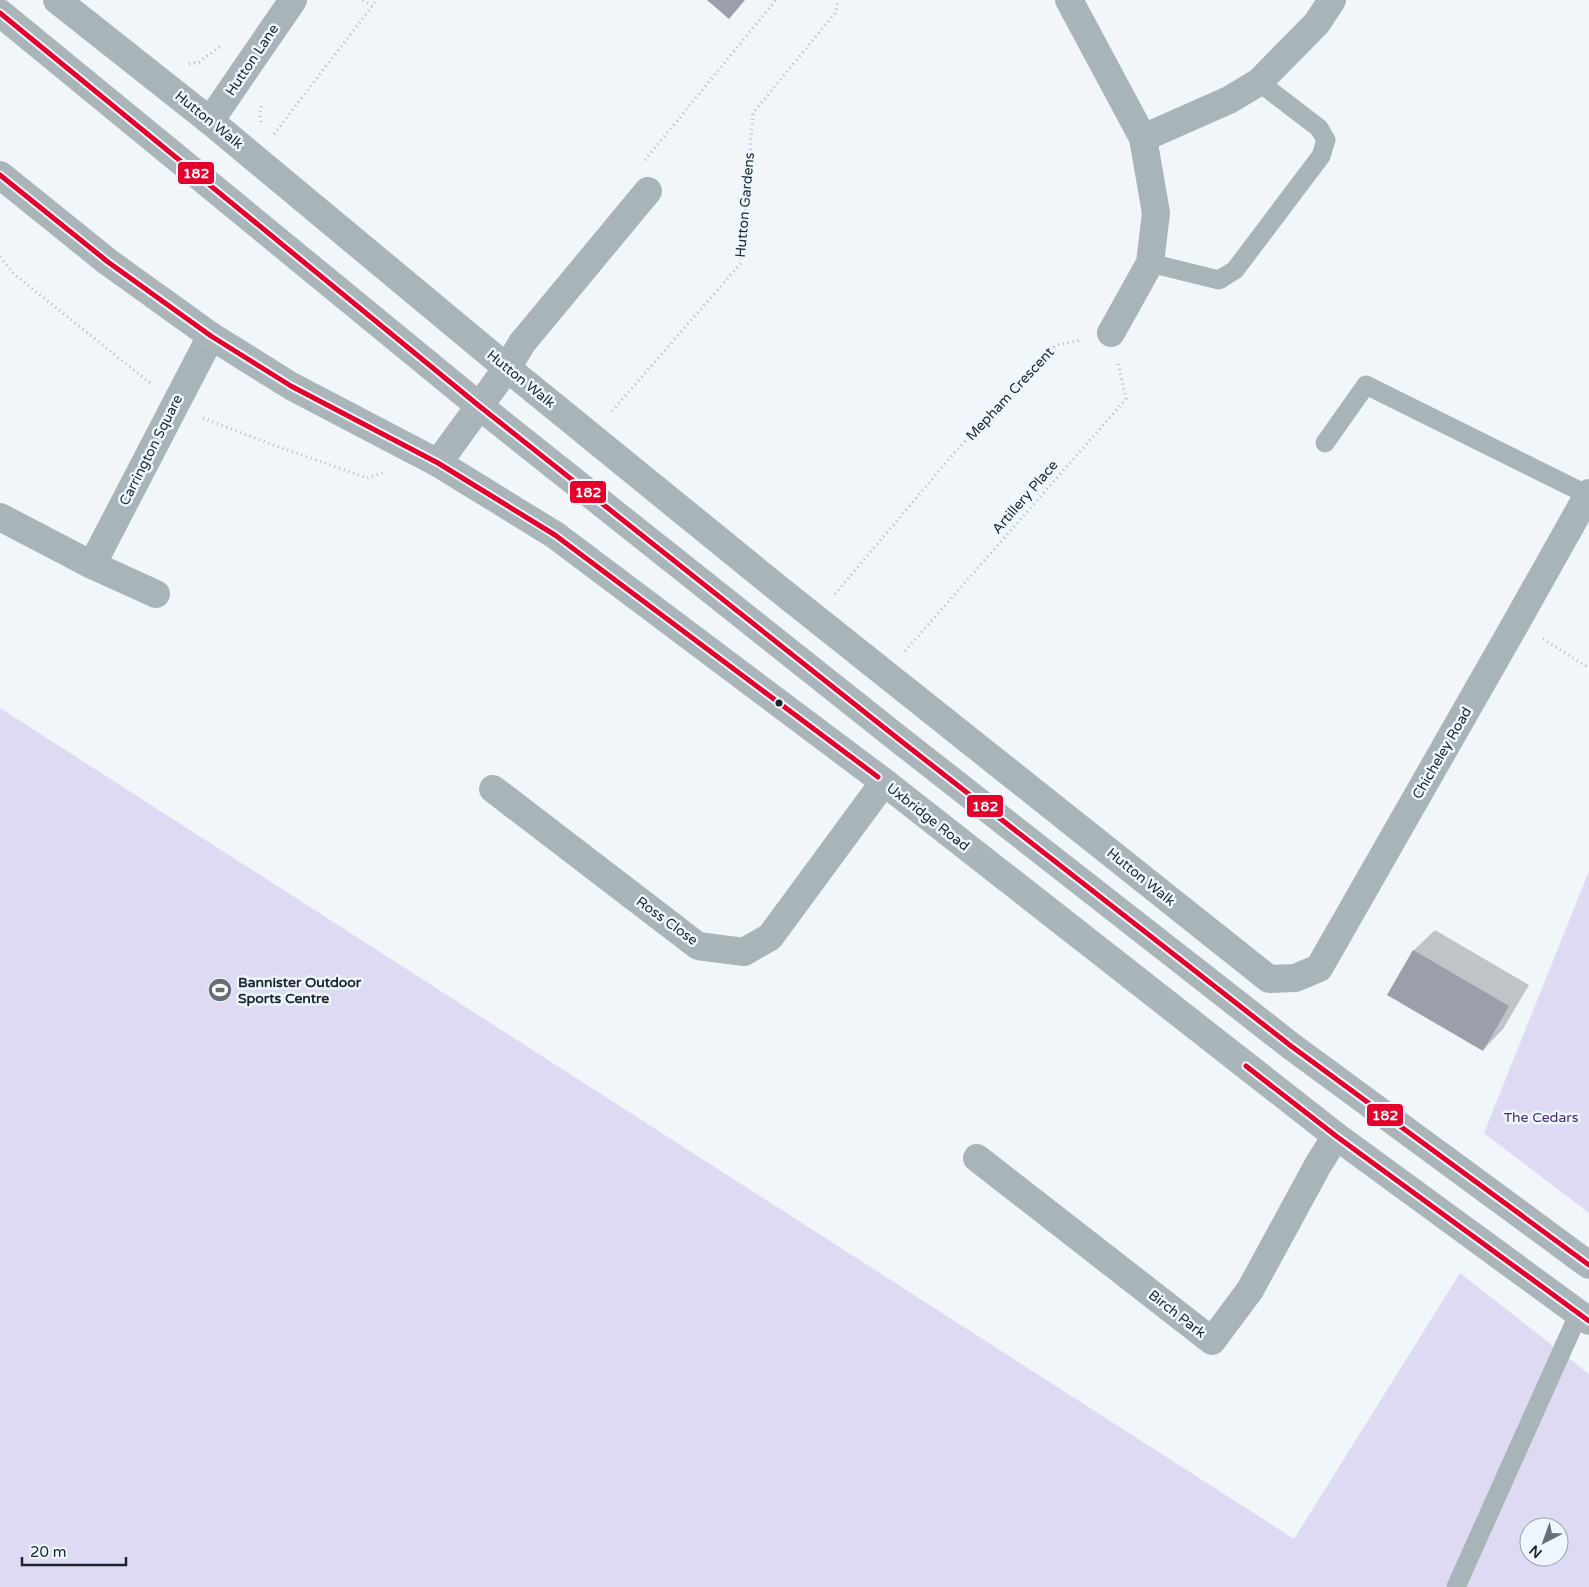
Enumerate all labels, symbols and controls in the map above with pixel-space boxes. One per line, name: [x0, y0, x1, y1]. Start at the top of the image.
street label: Hutton Lane: [222, 21, 282, 99]
street label: Hutton Walk: [171, 87, 247, 153]
street label: Hutton Gardens: [732, 151, 758, 258]
line badge: 182: [177, 161, 215, 185]
text: 182: [183, 165, 209, 182]
street label: Mepham Crescent: [962, 343, 1058, 444]
street label: Hutton Walk: [483, 346, 559, 412]
street label: Carrington Square: [116, 392, 186, 508]
street label: Artillery Place: [988, 457, 1062, 537]
line badge: 182: [569, 480, 607, 504]
text: 182: [575, 484, 601, 501]
unlabelled marker: [774, 698, 784, 708]
street label: Chicheley Road: [1409, 704, 1475, 802]
street label: Uxbridge Road: [883, 779, 973, 855]
line badge: 182: [966, 794, 1004, 818]
text: 182: [972, 798, 998, 815]
street label: Hutton Walk: [1103, 844, 1179, 910]
street label: Ross Close: [633, 893, 701, 949]
place label: Bannister Outdoor Sports Centre: [238, 974, 362, 1007]
sports icon: Bannister Outdoor Sports Centre: [207, 977, 233, 1003]
line badge: 182: [1366, 1103, 1404, 1127]
text: 182: [1372, 1107, 1398, 1124]
park label: The Cedars: [1504, 1109, 1579, 1126]
street label: Birch Park: [1145, 1286, 1209, 1342]
north arrow: [1519, 1517, 1569, 1567]
scale bar: [22, 1534, 126, 1566]
text: N: [1526, 1541, 1546, 1562]
text: 20 m: [30, 1543, 67, 1561]

